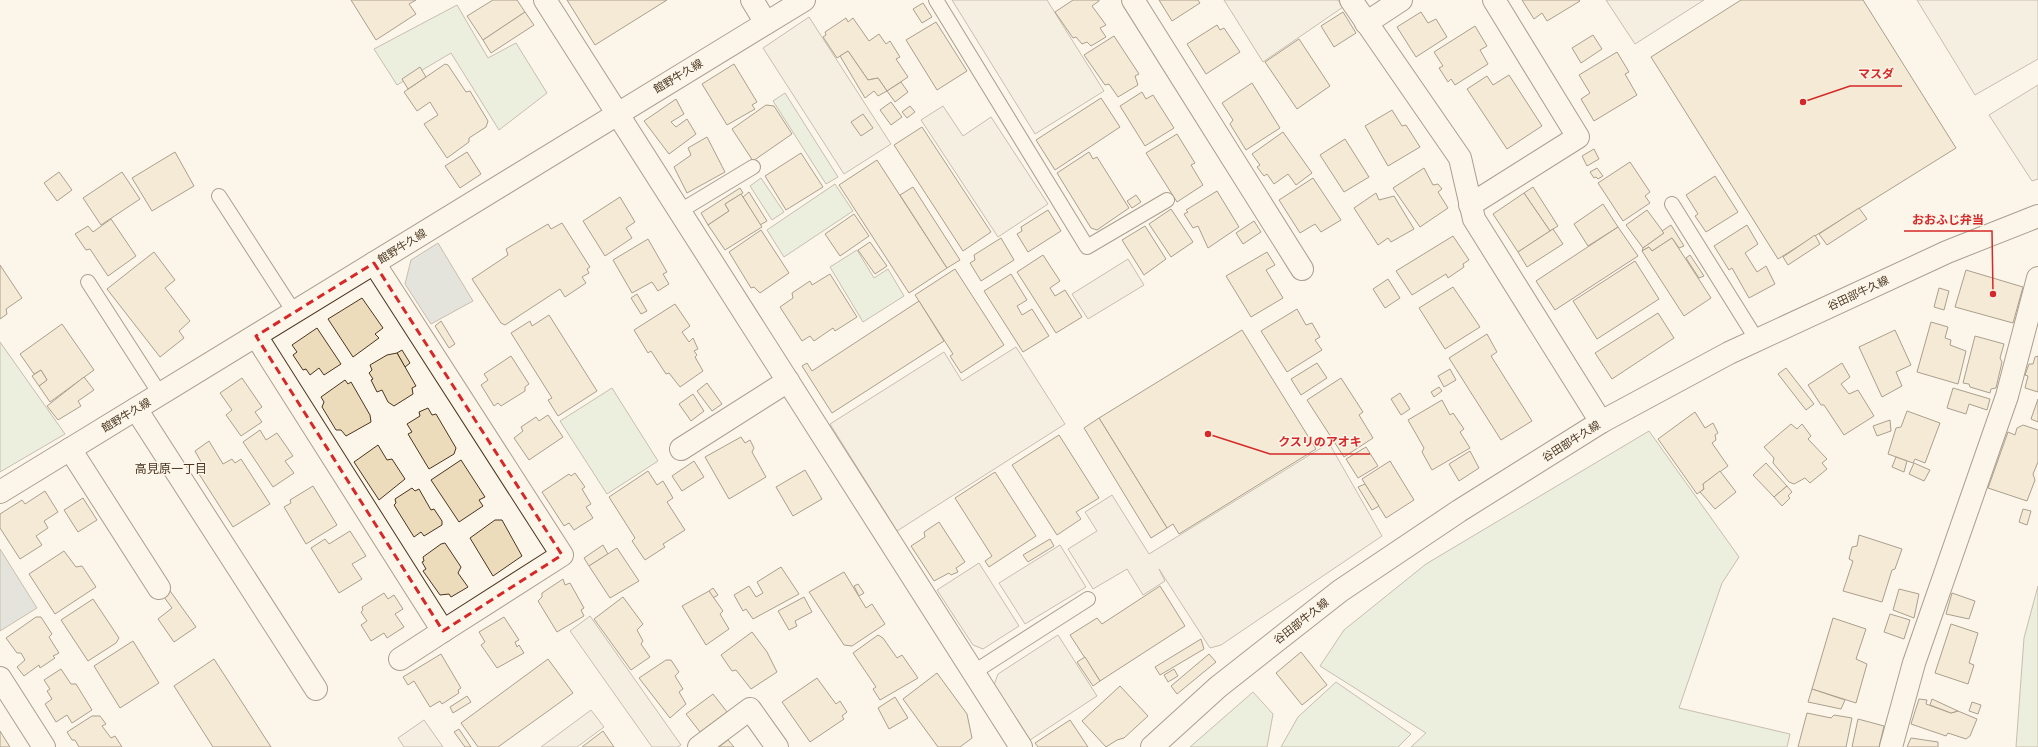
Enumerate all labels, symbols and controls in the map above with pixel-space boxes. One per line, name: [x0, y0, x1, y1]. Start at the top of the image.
street label: 館野牛久線: [651, 56, 705, 96]
callout: マスダ: [1850, 62, 1902, 86]
text: マスダ: [1858, 66, 1894, 81]
callout: おおふじ弁当: [1904, 207, 1992, 231]
text: おおふじ弁当: [1912, 212, 1984, 227]
street label: 館野牛久線: [375, 225, 429, 267]
street label: 谷田部牛久線: [1825, 273, 1891, 313]
street label: 館野牛久線: [99, 395, 153, 435]
street label: 谷田部牛久線: [1539, 418, 1603, 464]
callout: クスリのアオキ: [1270, 430, 1370, 454]
text: クスリのアオキ: [1278, 434, 1362, 449]
district label: 高見原一丁目: [135, 461, 207, 476]
street label: 谷田部牛久線: [1271, 595, 1331, 647]

